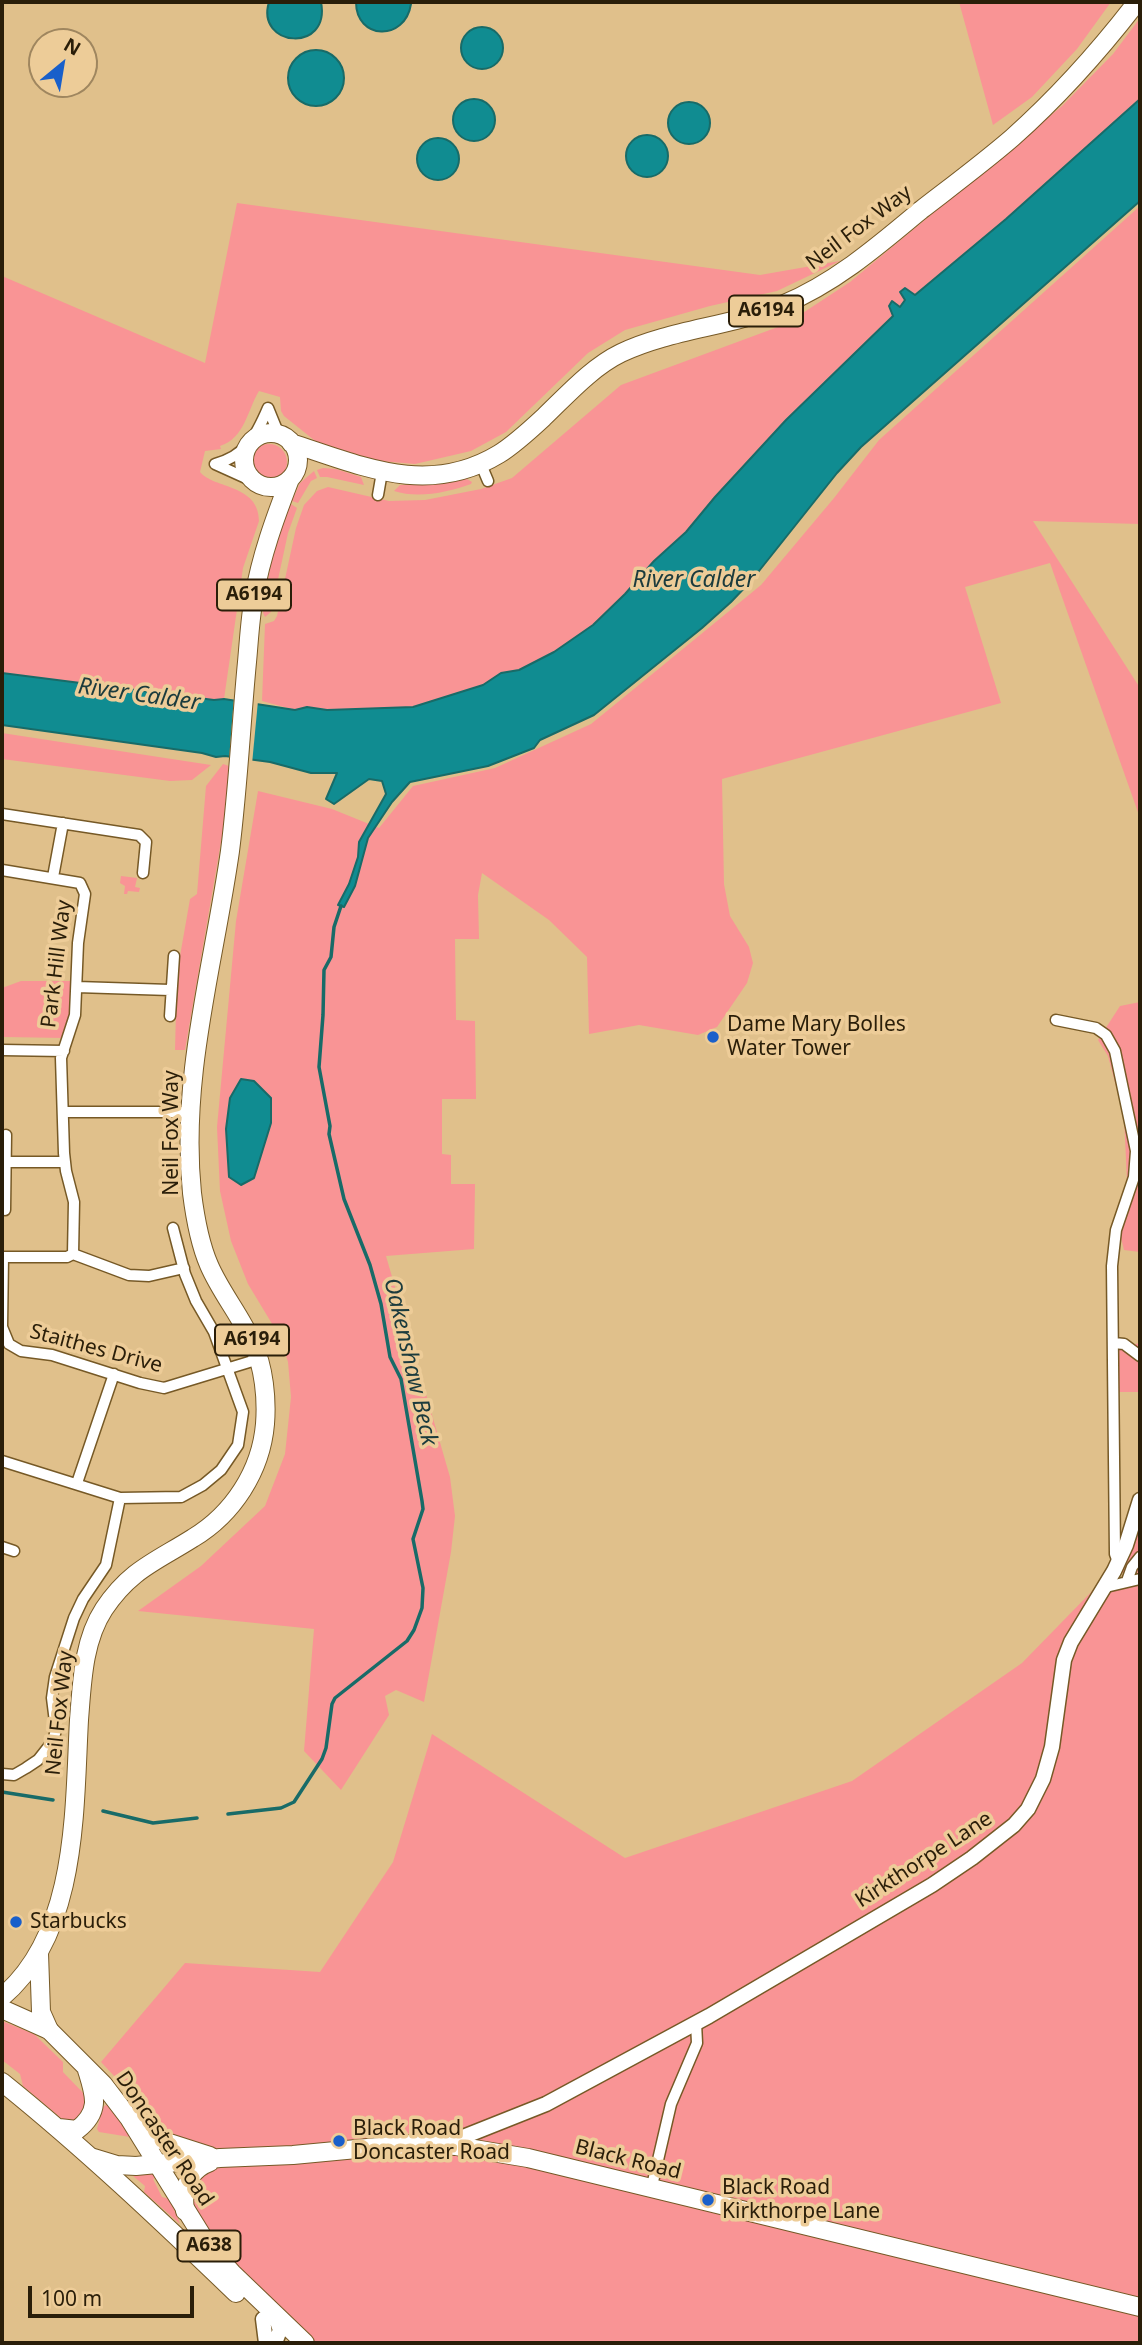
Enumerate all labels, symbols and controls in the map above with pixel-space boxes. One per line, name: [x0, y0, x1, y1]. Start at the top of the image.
north arrow: [28, 28, 98, 98]
text: N: [59, 31, 86, 62]
street label: Neil Fox Way: [801, 180, 917, 276]
road number: A6194: [729, 296, 803, 326]
water label: River Calder: [633, 566, 755, 594]
road number: A6194: [217, 580, 291, 610]
water label: River Calder: [76, 673, 202, 717]
street label: Park Hill Way: [37, 899, 77, 1029]
place label: Dame Mary Bolles Water Tower: [727, 1012, 906, 1062]
marker: Dame Mary Bolles Water Tower: [705, 1029, 721, 1045]
street label: Neil Fox Way: [159, 1070, 185, 1196]
water label: Oakenshaw Beck: [377, 1275, 443, 1449]
street label: Staithes Drive: [27, 1319, 165, 1379]
road number: A6194: [215, 1324, 289, 1356]
street label: Neil Fox Way: [41, 1649, 79, 1777]
street label: Kirkthorpe Lane: [851, 1806, 997, 1914]
place label: Starbucks: [30, 1909, 127, 1935]
marker: Starbucks: [8, 1914, 24, 1930]
street label: Doncaster Road: [110, 2067, 218, 2211]
place label: Black Road Doncaster Road: [353, 2116, 510, 2166]
marker: Black Road Doncaster Road: [331, 2133, 347, 2149]
street label: Black Road: [573, 2135, 683, 2185]
place label: Black Road Kirkthorpe Lane: [722, 2175, 880, 2225]
marker: Black Road Kirkthorpe Lane: [700, 2192, 716, 2208]
road number: A638: [178, 2230, 241, 2262]
scale bar: [32, 2272, 198, 2316]
text: 100 m: [41, 2284, 102, 2312]

